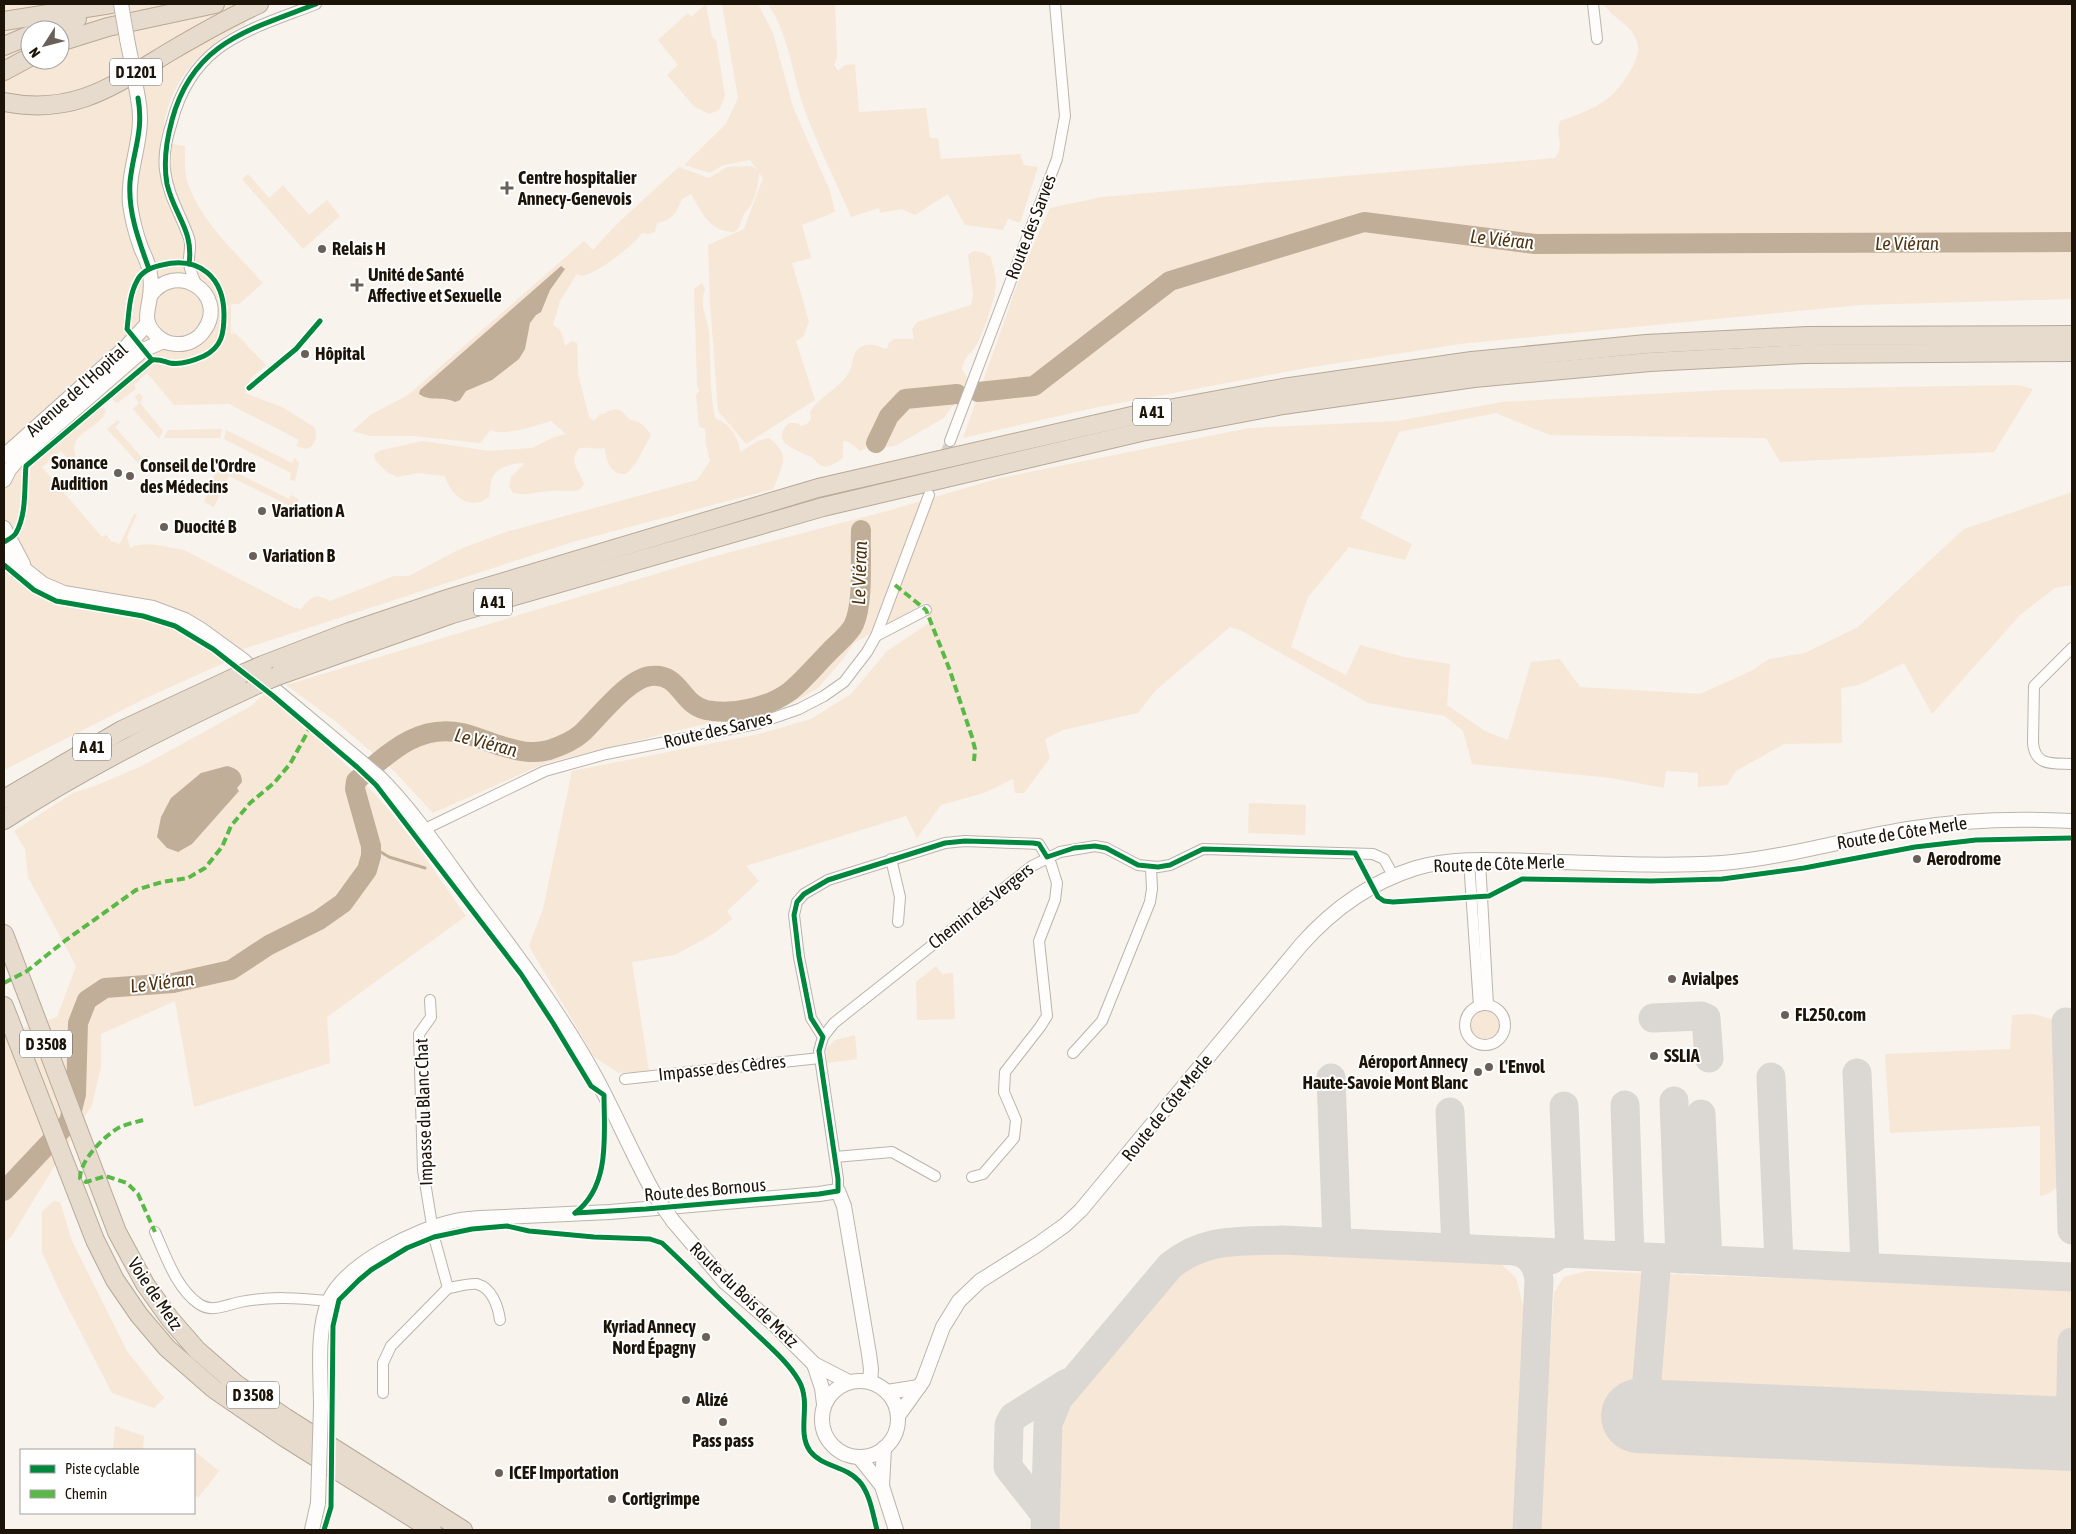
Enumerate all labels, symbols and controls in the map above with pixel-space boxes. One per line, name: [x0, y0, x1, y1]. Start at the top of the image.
north arrow: [20, 20, 70, 70]
text: N: [26, 45, 43, 61]
road number: D 1201: [110, 58, 162, 86]
place label: Centre hospitalier Annecy-Genevois: [517, 167, 637, 209]
street label: Route des Sarves: [1001, 172, 1060, 282]
marker: Centre hospitalier Annecy-Genevois: [500, 181, 514, 195]
water label: Le Viéran: [1469, 225, 1535, 253]
water label: Le Viéran: [1875, 232, 1939, 254]
place label: Relais H: [332, 238, 386, 259]
marker: Relais H: [316, 243, 328, 255]
place label: Unité de Santé Affective et Sexuelle: [367, 264, 502, 306]
marker: Unité de Santé Affective et Sexuelle: [350, 278, 364, 292]
street label: Avenue de l'Hopital: [22, 338, 132, 441]
place label: Hôpital: [315, 343, 365, 364]
marker: Hôpital: [299, 348, 311, 360]
road number: A 41: [1133, 398, 1171, 426]
place label: Sonance Audition: [50, 452, 108, 494]
place label: Conseil de l'Ordre des Médecins: [140, 455, 256, 497]
marker: Sonance Audition: [112, 467, 124, 479]
marker: Conseil de l'Ordre des Médecins: [124, 470, 136, 482]
place label: Variation A: [271, 500, 344, 521]
marker: Variation A: [256, 505, 268, 517]
place label: Duocité B: [174, 516, 237, 537]
marker: Duocité B: [158, 521, 170, 533]
water label: Le Viéran: [847, 541, 871, 605]
place label: Variation B: [262, 545, 335, 566]
marker: Variation B: [247, 550, 259, 562]
road number: A 41: [474, 588, 512, 616]
street label: Route des Sarves: [662, 707, 774, 752]
water label: Le Viéran: [452, 723, 520, 761]
road number: A 41: [73, 734, 111, 760]
street label: Route de Côte Merle: [1835, 812, 1968, 853]
place label: Aerodrome: [1926, 848, 2001, 869]
street label: Route de Côte Merle: [1433, 851, 1565, 876]
marker: Aerodrome: [1911, 853, 1923, 865]
street label: Chemin des Vergers: [924, 858, 1037, 953]
water label: Le Viéran: [129, 967, 195, 997]
place label: Avialpes: [1681, 968, 1739, 989]
marker: Avialpes: [1666, 973, 1678, 985]
place label: FL250.com: [1795, 1004, 1866, 1025]
marker: FL250.com: [1779, 1009, 1791, 1021]
road number: D 3508: [20, 1030, 72, 1058]
street label: Impasse du Blanc Chat: [410, 1038, 437, 1186]
place label: SSLIA: [1664, 1045, 1700, 1066]
street label: Impasse des Cèdres: [657, 1050, 787, 1085]
street label: Route de Côte Merle: [1117, 1050, 1216, 1165]
marker: SSLIA: [1648, 1050, 1660, 1062]
place label: Aéroport Annecy Haute-Savoie Mont Blanc: [1302, 1051, 1469, 1093]
place label: L'Envol: [1499, 1056, 1545, 1077]
marker: L'Envol: [1483, 1061, 1495, 1073]
marker: Aéroport Annecy Haute-Savoie Mont Blanc: [1472, 1066, 1484, 1078]
street label: Route des Bornous: [643, 1174, 767, 1205]
street label: Route du Bois de Metz: [686, 1238, 803, 1352]
street label: Voie de Metz: [124, 1254, 187, 1334]
place label: Kyriad Annecy Nord Épagny: [603, 1316, 697, 1358]
marker: Kyriad Annecy Nord Épagny: [700, 1331, 712, 1343]
road number: D 3508: [227, 1382, 279, 1408]
place label: Alizé: [695, 1389, 728, 1410]
marker: Alizé: [680, 1394, 692, 1406]
marker: Pass pass: [717, 1416, 729, 1428]
place label: Pass pass: [692, 1430, 754, 1451]
legend: [20, 1449, 195, 1514]
text: Piste cyclable: [65, 1460, 140, 1477]
place label: ICEF Importation: [509, 1462, 619, 1483]
marker: ICEF Importation: [493, 1467, 505, 1479]
text: Chemin: [65, 1485, 107, 1502]
place label: Cortigrimpe: [622, 1488, 700, 1509]
marker: Cortigrimpe: [606, 1493, 618, 1505]

